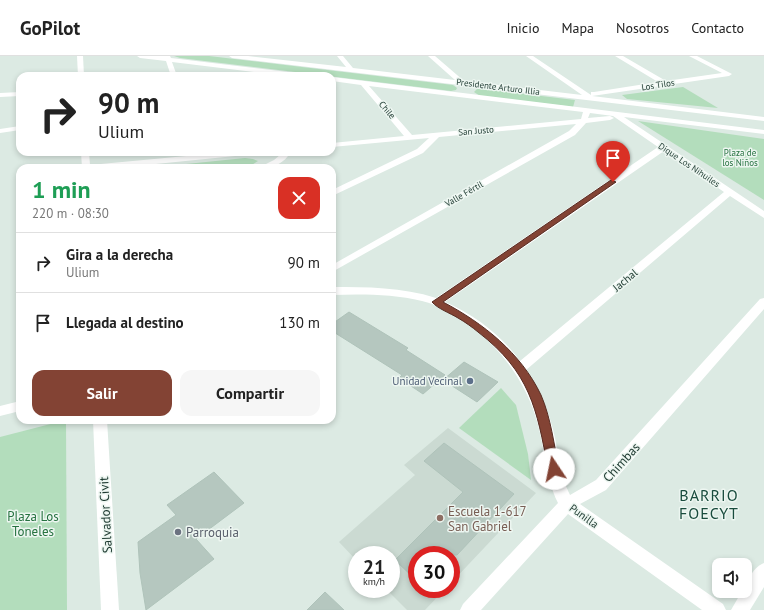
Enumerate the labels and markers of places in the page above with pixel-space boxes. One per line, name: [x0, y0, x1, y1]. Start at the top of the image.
pin: [596, 141, 630, 182]
place label: Unidad Vecinal: [392, 374, 463, 388]
marker: Unidad Vecinal: [465, 376, 475, 386]
place label: Escuela 1-617 San Gabriel: [448, 503, 527, 535]
marker: Escuela 1-617 San Gabriel: [435, 513, 445, 523]
place label: Parroquia: [186, 524, 239, 541]
marker: Parroquia: [173, 527, 183, 537]

